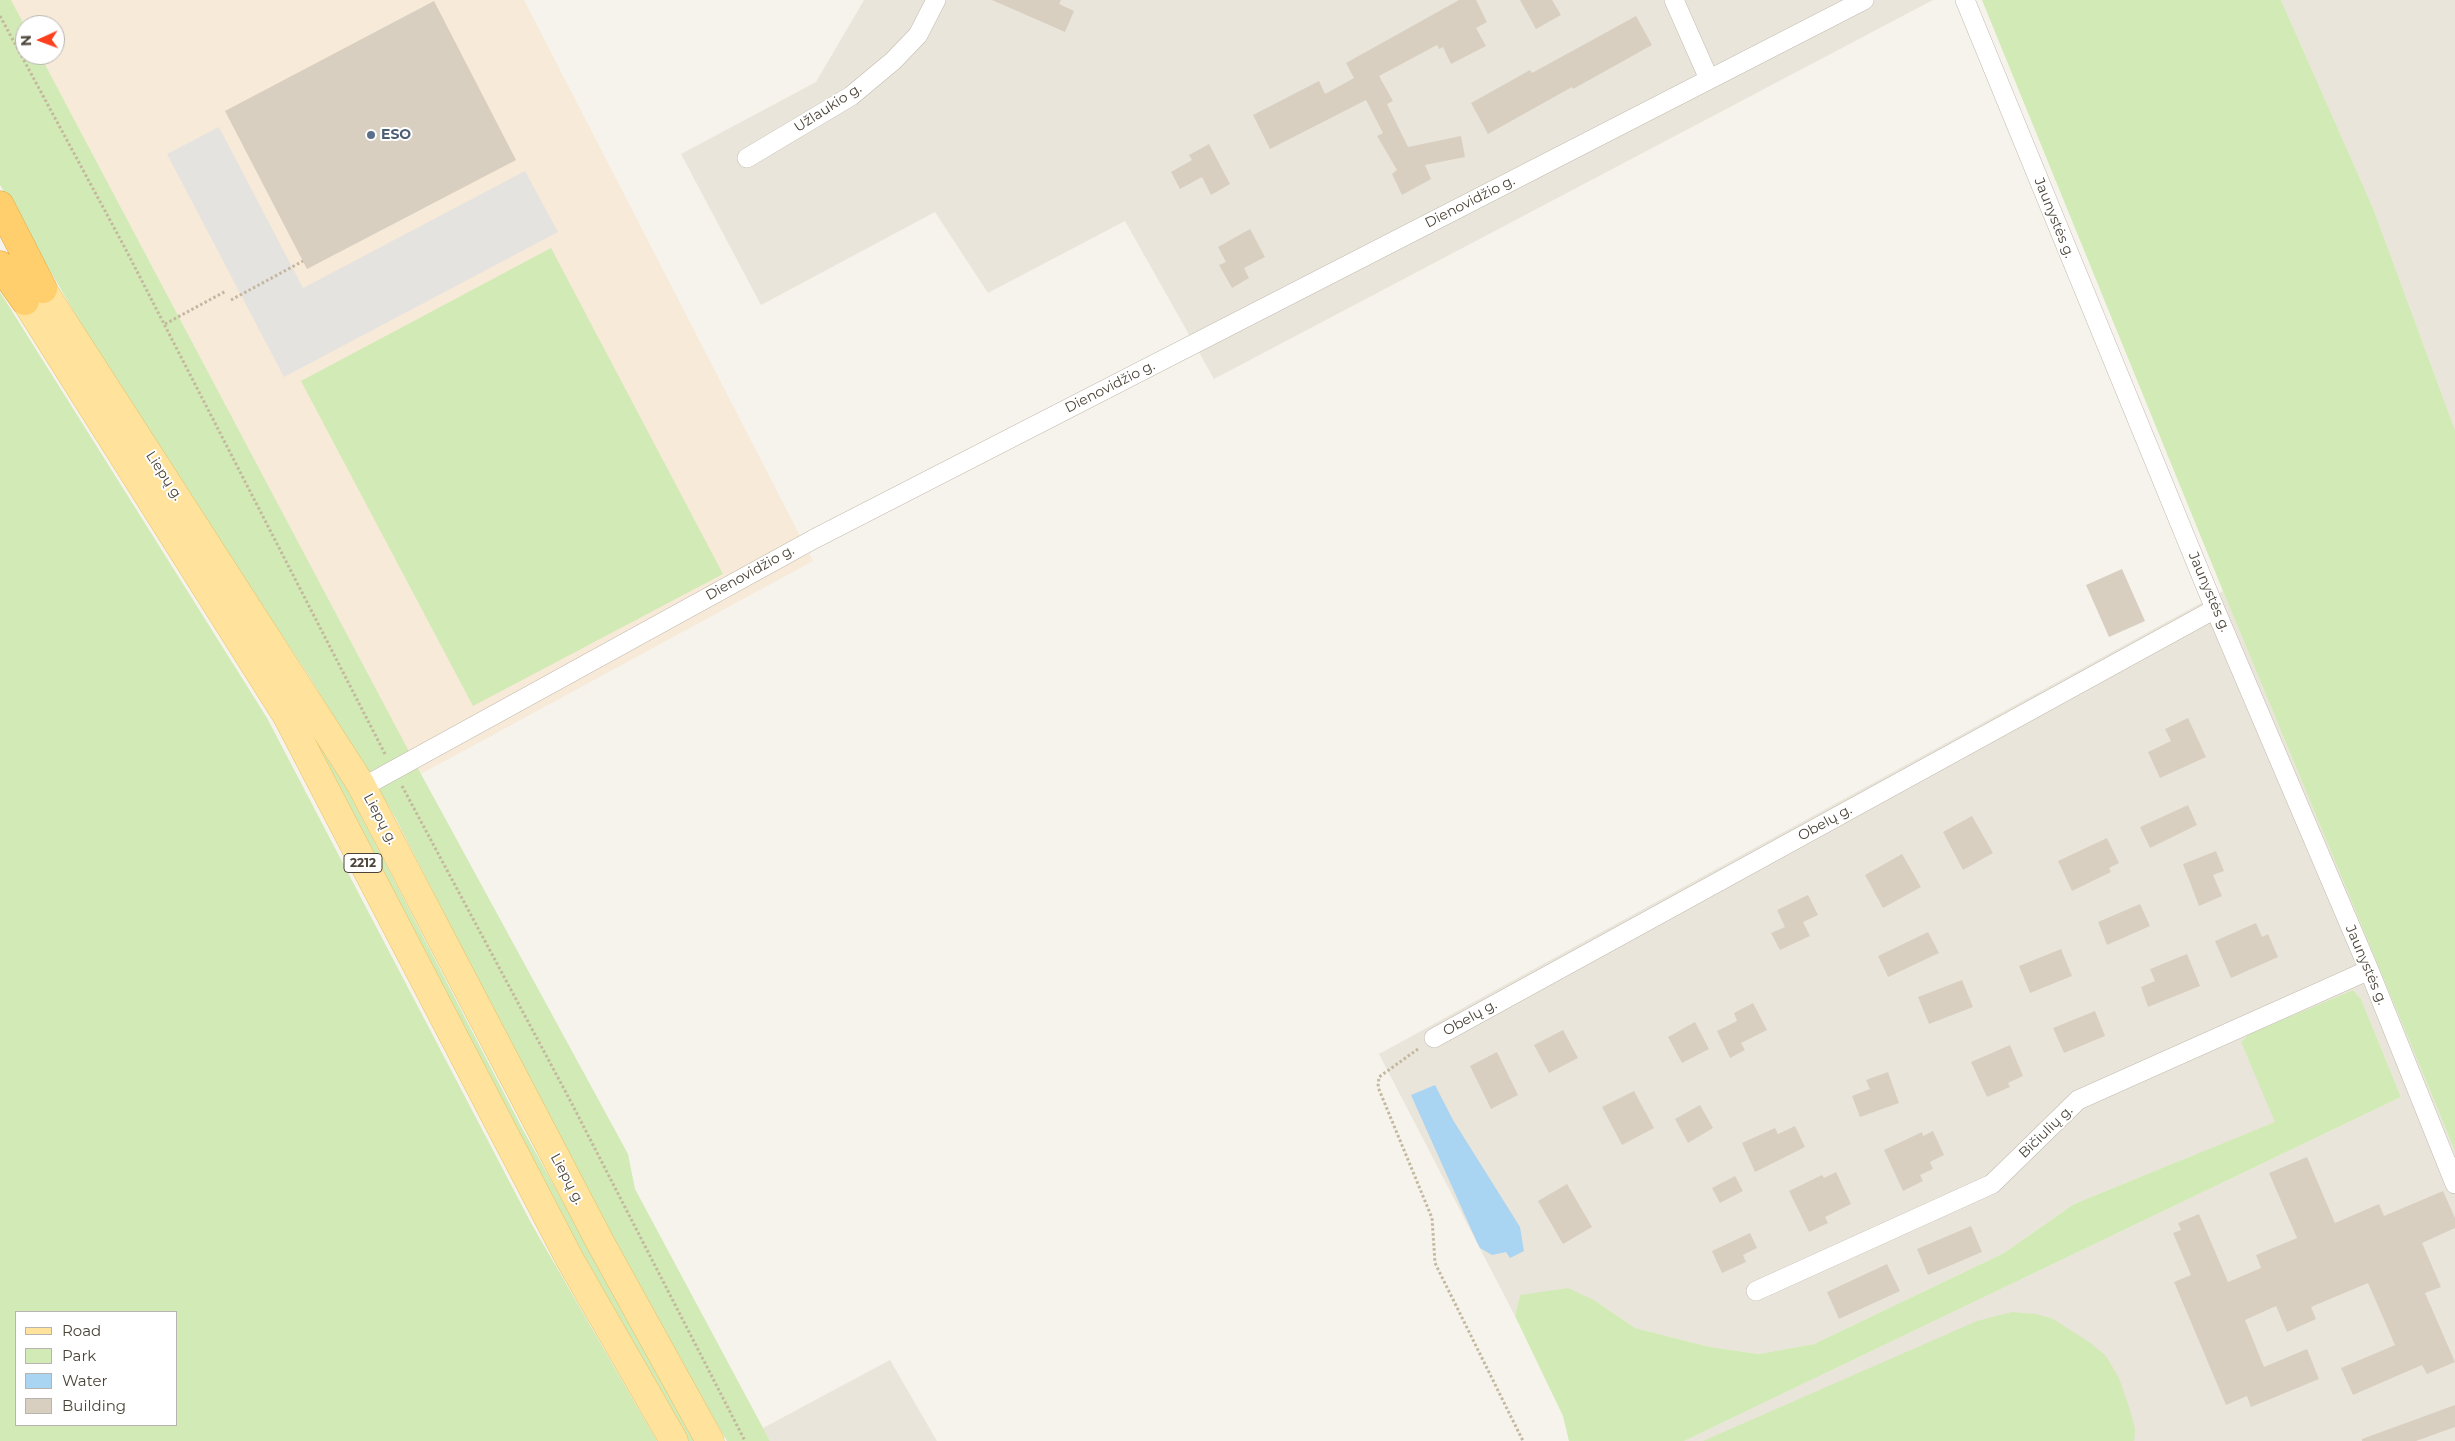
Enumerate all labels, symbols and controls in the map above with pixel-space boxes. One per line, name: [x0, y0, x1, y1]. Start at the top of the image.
north arrow: [15, 15, 65, 65]
text: N: [17, 35, 35, 46]
street label: Užlaukio g.: [791, 80, 865, 136]
place label: ESO: [381, 127, 411, 143]
marker: ESO: [365, 129, 377, 141]
street label: Dienovidžio g.: [1422, 172, 1518, 232]
street label: Jaunystės g.: [2030, 175, 2078, 261]
street label: Dienovidžio g.: [1062, 357, 1158, 417]
street label: Liepų g.: [142, 448, 186, 504]
street label: Dienovidžio g.: [703, 542, 797, 604]
street label: Jaunystės g.: [2185, 550, 2233, 634]
street label: Liepų g.: [360, 791, 400, 847]
street label: Obelų g.: [1795, 801, 1855, 845]
road number: 2212: [344, 854, 382, 872]
street label: Jaunystės g.: [2342, 923, 2390, 1007]
street label: Obelų g.: [1440, 996, 1500, 1040]
street label: Bičiulių g.: [2016, 1102, 2076, 1162]
street label: Liepų g.: [547, 1151, 587, 1207]
legend: [15, 1311, 178, 1426]
text: Road: [62, 1321, 101, 1340]
text: Park: [62, 1346, 96, 1365]
text: Water: [62, 1371, 108, 1390]
text: Building: [62, 1396, 126, 1415]

